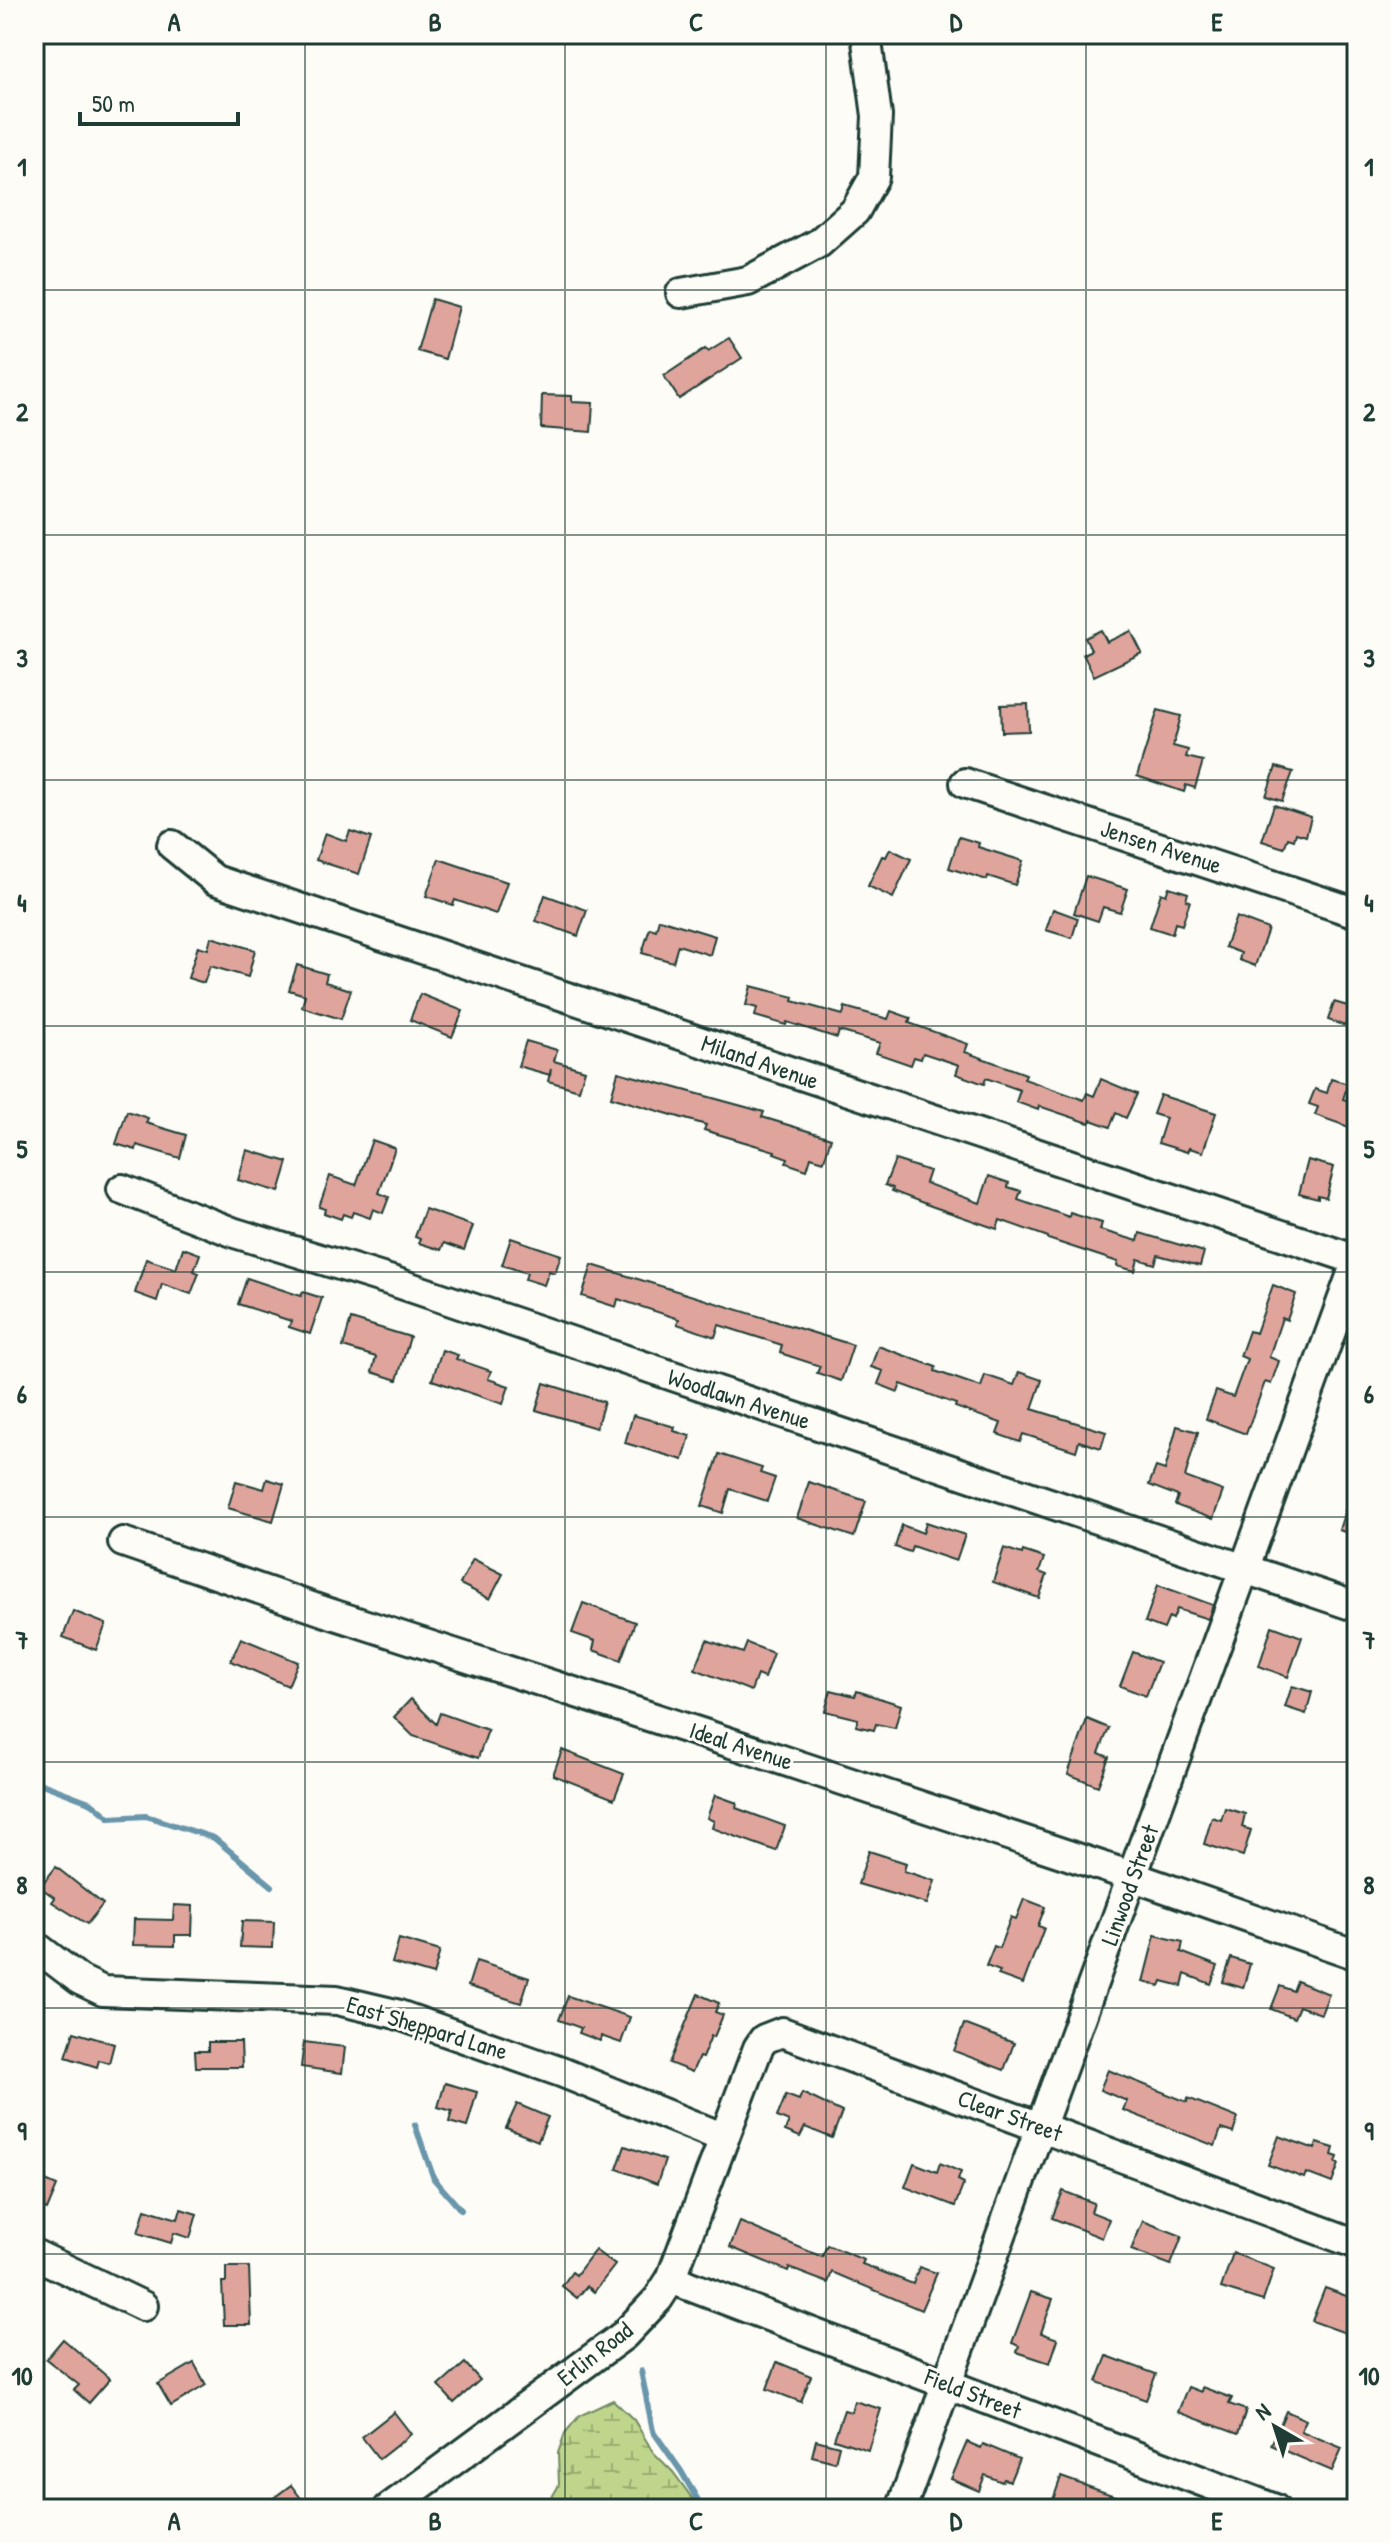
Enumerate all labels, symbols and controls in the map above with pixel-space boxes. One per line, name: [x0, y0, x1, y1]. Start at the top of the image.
text: A: [168, 4, 181, 39]
text: B: [428, 4, 442, 39]
text: C: [689, 4, 703, 39]
text: D: [950, 4, 963, 39]
text: E: [1211, 4, 1223, 39]
scale bar: [80, 76, 238, 126]
text: 50 m: [92, 87, 135, 119]
text: 1: [17, 149, 27, 184]
text: 1: [1364, 149, 1374, 184]
text: 2: [16, 394, 29, 429]
text: 2: [1363, 394, 1376, 429]
text: 3: [16, 640, 28, 675]
text: 3: [1363, 640, 1375, 675]
street label: Jensen Avenue: [1097, 811, 1226, 881]
text: 4: [17, 885, 27, 920]
text: 4: [1364, 885, 1374, 920]
street label: Miland Avenue: [697, 1026, 824, 1096]
text: 5: [17, 1131, 28, 1166]
text: 5: [1364, 1131, 1375, 1166]
street label: Woodlawn Avenue: [664, 1360, 815, 1436]
text: 6: [17, 1376, 28, 1411]
text: 6: [1364, 1376, 1375, 1411]
text: 7: [15, 1622, 29, 1657]
text: 7: [1362, 1622, 1376, 1657]
street label: Ideal Avenue: [686, 1713, 797, 1777]
street label: Linwood Street: [1092, 1819, 1166, 1950]
text: 8: [16, 1867, 28, 1902]
text: 8: [1363, 1867, 1375, 1902]
street label: East Sheppard Lane: [343, 1987, 512, 2067]
street label: Clear Street: [954, 2081, 1068, 2149]
text: 9: [17, 2113, 27, 2148]
text: 9: [1364, 2113, 1374, 2148]
street label: Erlin Road: [550, 2314, 639, 2393]
text: 10: [11, 2358, 33, 2393]
text: 10: [1358, 2358, 1380, 2393]
street label: Field Street: [920, 2360, 1027, 2426]
north arrow: [1235, 2387, 1315, 2467]
text: N: [1248, 2396, 1277, 2427]
text: A: [168, 2503, 181, 2538]
text: B: [428, 2503, 442, 2538]
text: C: [689, 2503, 703, 2538]
text: D: [950, 2503, 963, 2538]
text: E: [1211, 2503, 1223, 2538]

